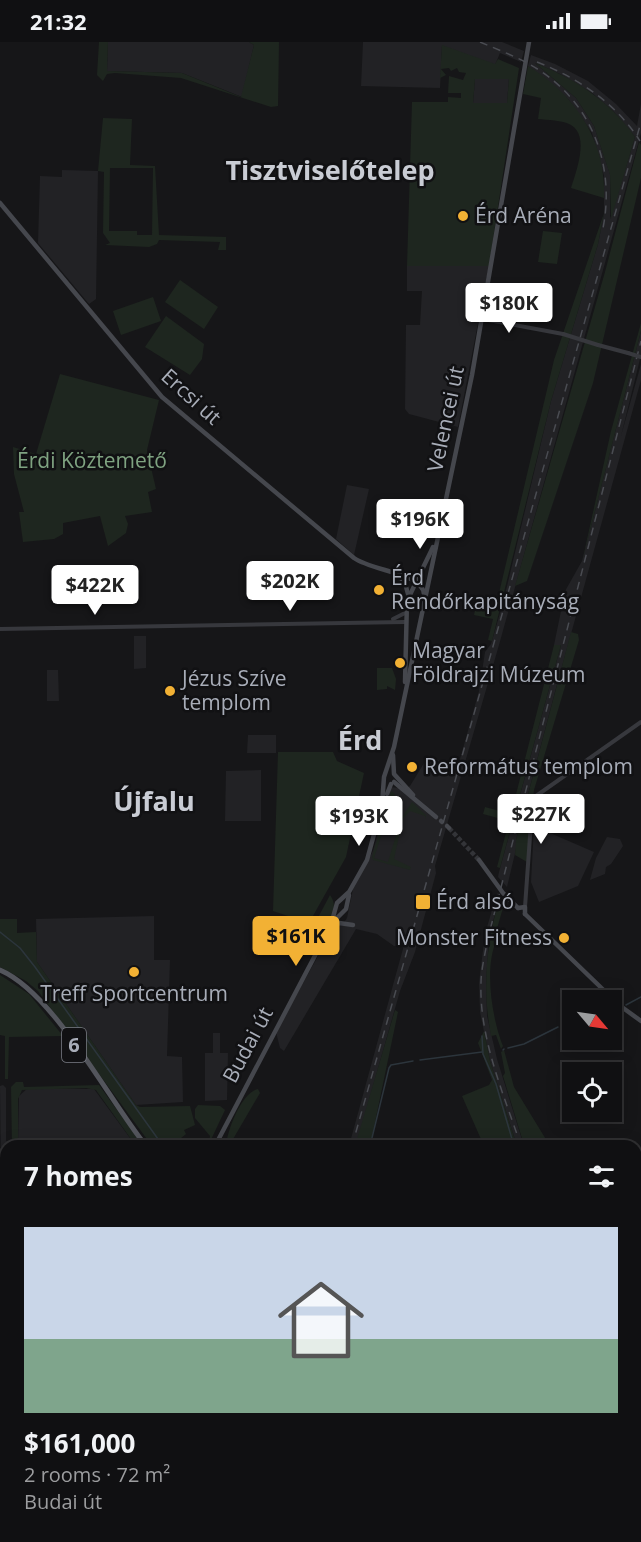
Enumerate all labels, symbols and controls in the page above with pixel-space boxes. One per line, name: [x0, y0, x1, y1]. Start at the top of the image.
text: 21:32: [30, 6, 87, 36]
district label: Tisztviselőtelep: [225, 151, 435, 188]
place label: Érd Aréna: [475, 201, 572, 229]
marker: Érd Aréna: [456, 209, 470, 223]
pin: $180K: [467, 283, 551, 334]
text: $180K: [479, 289, 539, 316]
street label: Ercsi út: [156, 362, 228, 431]
street label: Velencei út: [420, 363, 470, 474]
park label: Érdi Köztemető: [17, 446, 167, 474]
pin: $196K: [378, 499, 462, 550]
text: $196K: [390, 505, 450, 532]
pin: $202K: [248, 561, 332, 612]
place label: Érd Rendőrkapitányság: [391, 563, 579, 615]
pin: $422K: [53, 565, 137, 616]
text: $202K: [260, 567, 320, 594]
text: $422K: [65, 571, 125, 598]
marker: Érd Rendőrkapitányság: [372, 583, 386, 597]
place label: Magyar Földrajzi Múzeum: [412, 636, 586, 688]
marker: Magyar Földrajzi Múzeum: [393, 656, 407, 670]
place label: Jézus Szíve templom: [180, 664, 287, 716]
marker: Jézus Szíve templom: [163, 684, 177, 698]
district label: Érd: [338, 721, 382, 758]
place label: Református templom: [424, 752, 633, 780]
marker: Református templom: [405, 760, 419, 774]
district label: Újfalu: [113, 782, 195, 819]
pin: $227K: [499, 794, 583, 845]
pin: $193K: [317, 796, 401, 847]
text: $227K: [511, 800, 571, 827]
text: $193K: [329, 802, 389, 829]
place label: Érd alsó: [436, 887, 514, 915]
marker: Érd alsó: [414, 893, 432, 911]
pin: $161K: [254, 916, 338, 967]
text: $161K: [266, 922, 326, 949]
place label: Monster Fitness: [396, 923, 552, 951]
marker: Monster Fitness: [557, 931, 571, 945]
marker: Treff Sportcentrum: [127, 965, 141, 979]
place label: Treff Sportcentrum: [40, 979, 228, 1007]
north arrow: [562, 990, 622, 1050]
map controls: [562, 990, 622, 1122]
street label: Budai út: [215, 1002, 279, 1087]
road number: 6: [62, 1028, 86, 1062]
button: locate: [562, 1062, 622, 1122]
text: 7 homes: [24, 1158, 133, 1194]
icon: filters: [585, 1160, 618, 1193]
icon: home: [267, 1266, 375, 1374]
text: $161,000: [24, 1425, 135, 1461]
text: 2 rooms · 72 m²: [24, 1461, 170, 1488]
text: Budai út: [24, 1488, 102, 1515]

